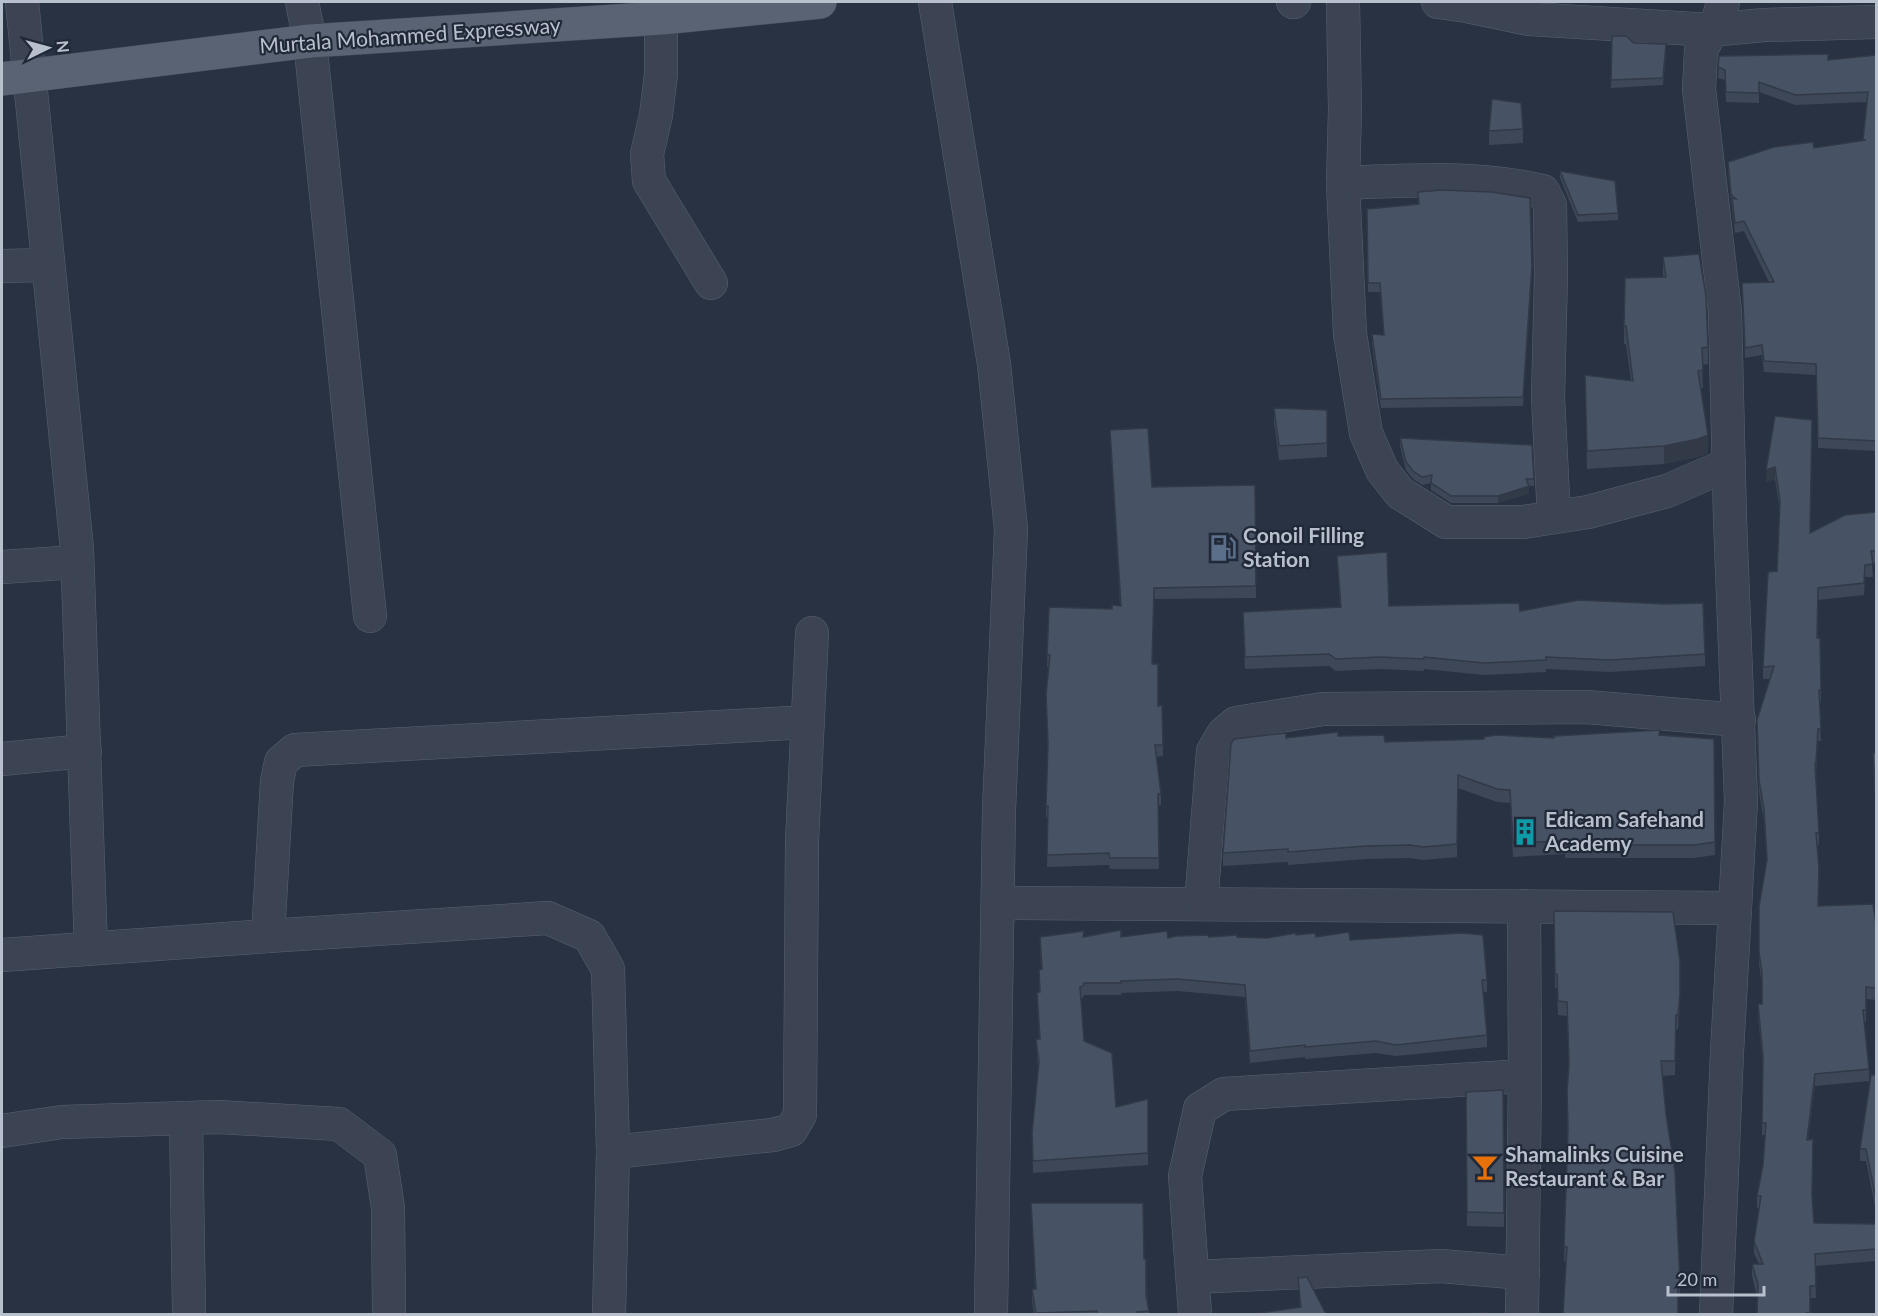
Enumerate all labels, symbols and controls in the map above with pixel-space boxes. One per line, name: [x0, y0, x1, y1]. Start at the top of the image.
street label: Murtala Mohammed Expressway: [259, 12, 561, 57]
north arrow: [18, 18, 78, 78]
text: N: [53, 40, 73, 54]
place label: Conoil Filling Station: [1243, 522, 1364, 571]
fuel station icon: Conoil Filling Station: [1208, 533, 1238, 563]
place label: Edicam Safehand Academy: [1544, 806, 1704, 855]
building icon: Edicam Safehand Academy: [1510, 817, 1540, 847]
place label: Shamalinks Cuisine Restaurant & Bar: [1505, 1141, 1684, 1190]
bar icon: Shamalinks Cuisine Restaurant & Bar: [1470, 1152, 1500, 1182]
scale bar: [1668, 1259, 1764, 1297]
text: 20 m: [1677, 1268, 1717, 1290]

